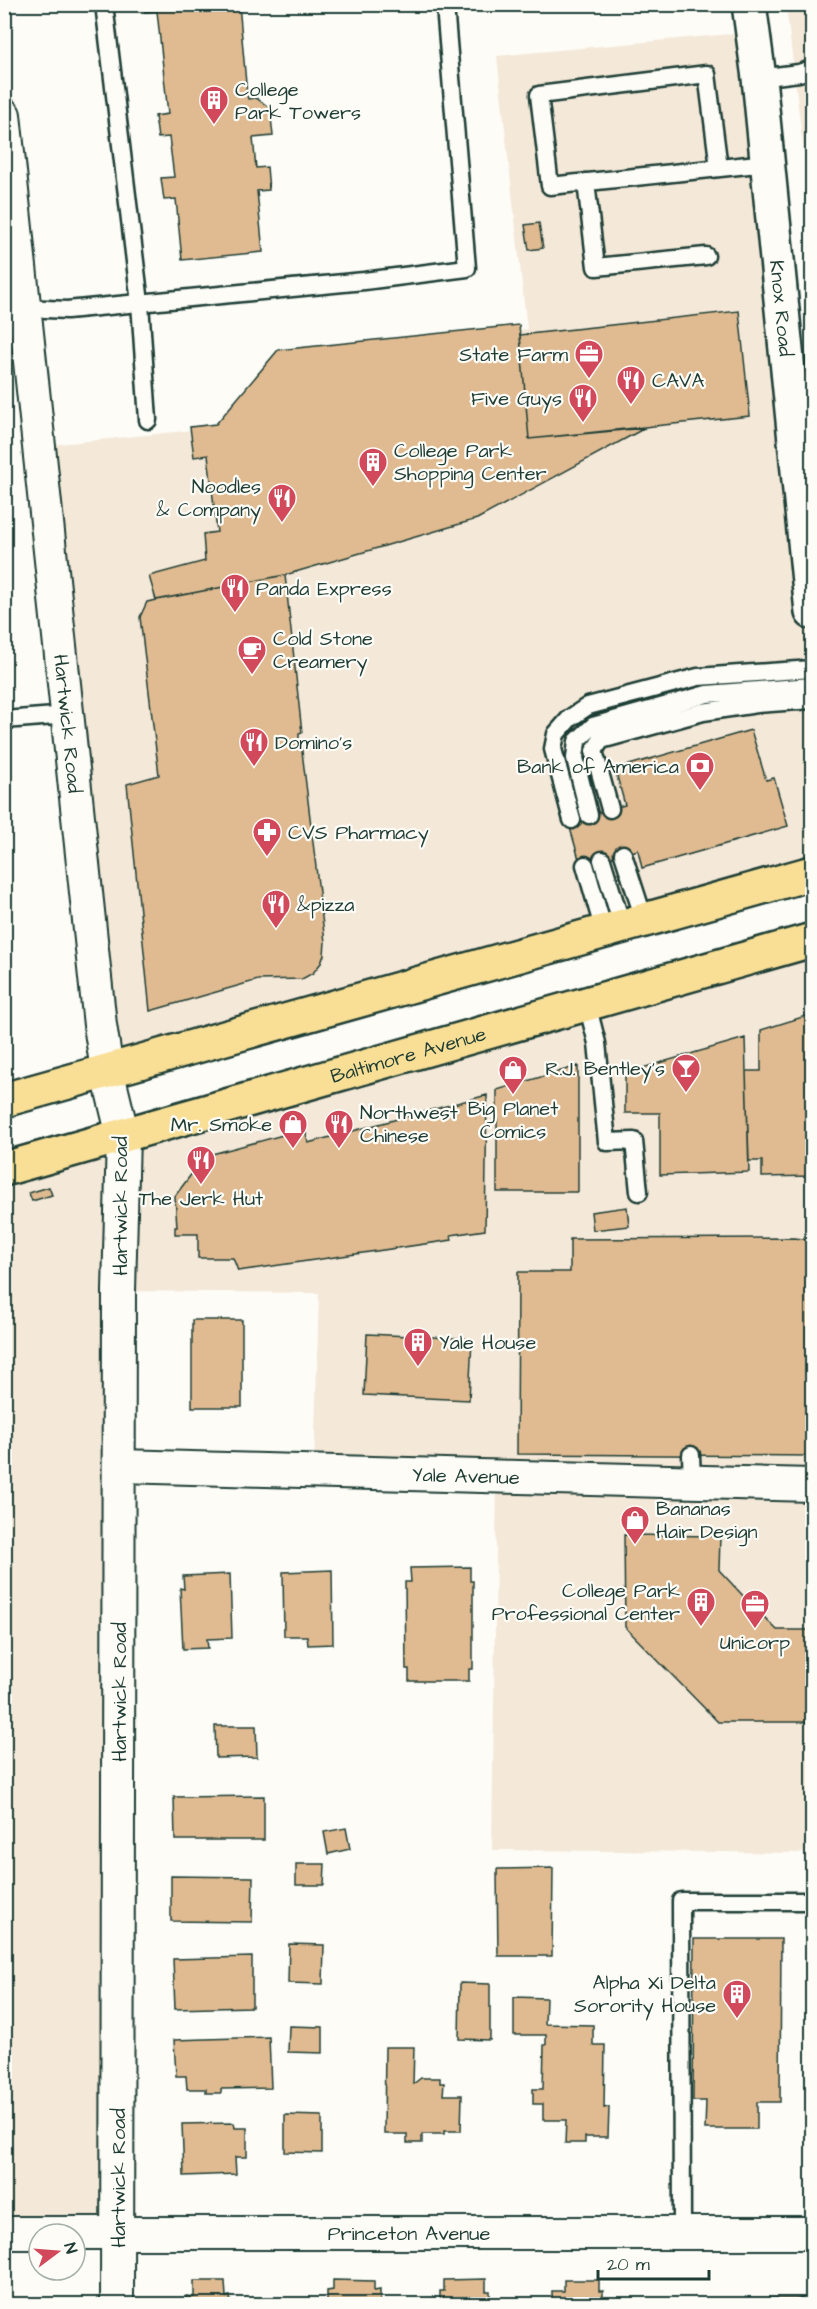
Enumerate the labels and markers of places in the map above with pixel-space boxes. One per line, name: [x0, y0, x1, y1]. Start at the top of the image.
place label: College Park Towers: [235, 76, 361, 127]
building icon: College Park Towers: [198, 84, 230, 126]
office icon: State Farm: [573, 338, 605, 380]
place label: State Farm: [459, 341, 568, 369]
restaurant icon: CAVA: [615, 364, 647, 406]
place label: CAVA: [652, 367, 705, 395]
restaurant icon: Five Guys: [567, 382, 599, 424]
place label: Five Guys: [471, 385, 562, 414]
place label: College Park Shopping Center: [394, 437, 547, 489]
building icon: College Park Shopping Center: [357, 446, 389, 488]
place label: Noodles & Company: [156, 473, 261, 525]
restaurant icon: Noodles & Company: [266, 482, 298, 524]
restaurant icon: Panda Express: [219, 572, 251, 614]
place label: Panda Express: [256, 575, 392, 603]
place label: Cold Stone Creamery: [273, 625, 373, 677]
cafe icon: Cold Stone Creamery: [236, 634, 268, 676]
restaurant icon: Domino's: [238, 726, 270, 768]
place label: Domino's: [275, 729, 352, 757]
bank icon: Bank of America: [684, 750, 716, 792]
place label: Bank of America: [517, 753, 679, 781]
pharmacy icon: CVS Pharmacy: [251, 816, 283, 858]
place label: CVS Pharmacy: [288, 819, 429, 848]
restaurant icon: &pizza: [260, 888, 292, 930]
place label: &pizza: [297, 891, 355, 919]
bar icon: R.J. Bentley's: [670, 1052, 702, 1094]
shop icon: Big Planet Comics: [497, 1054, 529, 1096]
place label: R.J. Bentley's: [545, 1055, 665, 1084]
place label: Big Planet Comics: [468, 1095, 558, 1146]
place label: Northwest Chinese: [360, 1099, 458, 1150]
shop icon: Mr. Smoke: [277, 1108, 309, 1150]
restaurant icon: Northwest Chinese: [323, 1108, 355, 1150]
place label: Mr. Smoke: [171, 1111, 272, 1139]
restaurant icon: The Jerk Hut: [185, 1144, 217, 1186]
place label: The Jerk Hut: [139, 1185, 263, 1213]
building icon: Yale House: [402, 1326, 434, 1368]
place label: Yale House: [439, 1329, 536, 1357]
place label: Bananas Hair Design: [656, 1495, 758, 1547]
shop icon: Bananas Hair Design: [619, 1504, 651, 1546]
place label: College Park Professional Center: [492, 1577, 680, 1628]
building icon: College Park Professional Center: [685, 1586, 717, 1628]
office icon: Unicorp: [739, 1588, 771, 1630]
place label: Unicorp: [720, 1629, 790, 1657]
place label: Alpha Xi Delta Sorority House: [574, 1969, 716, 2021]
building icon: Alpha Xi Delta Sorority House: [721, 1978, 753, 2020]

